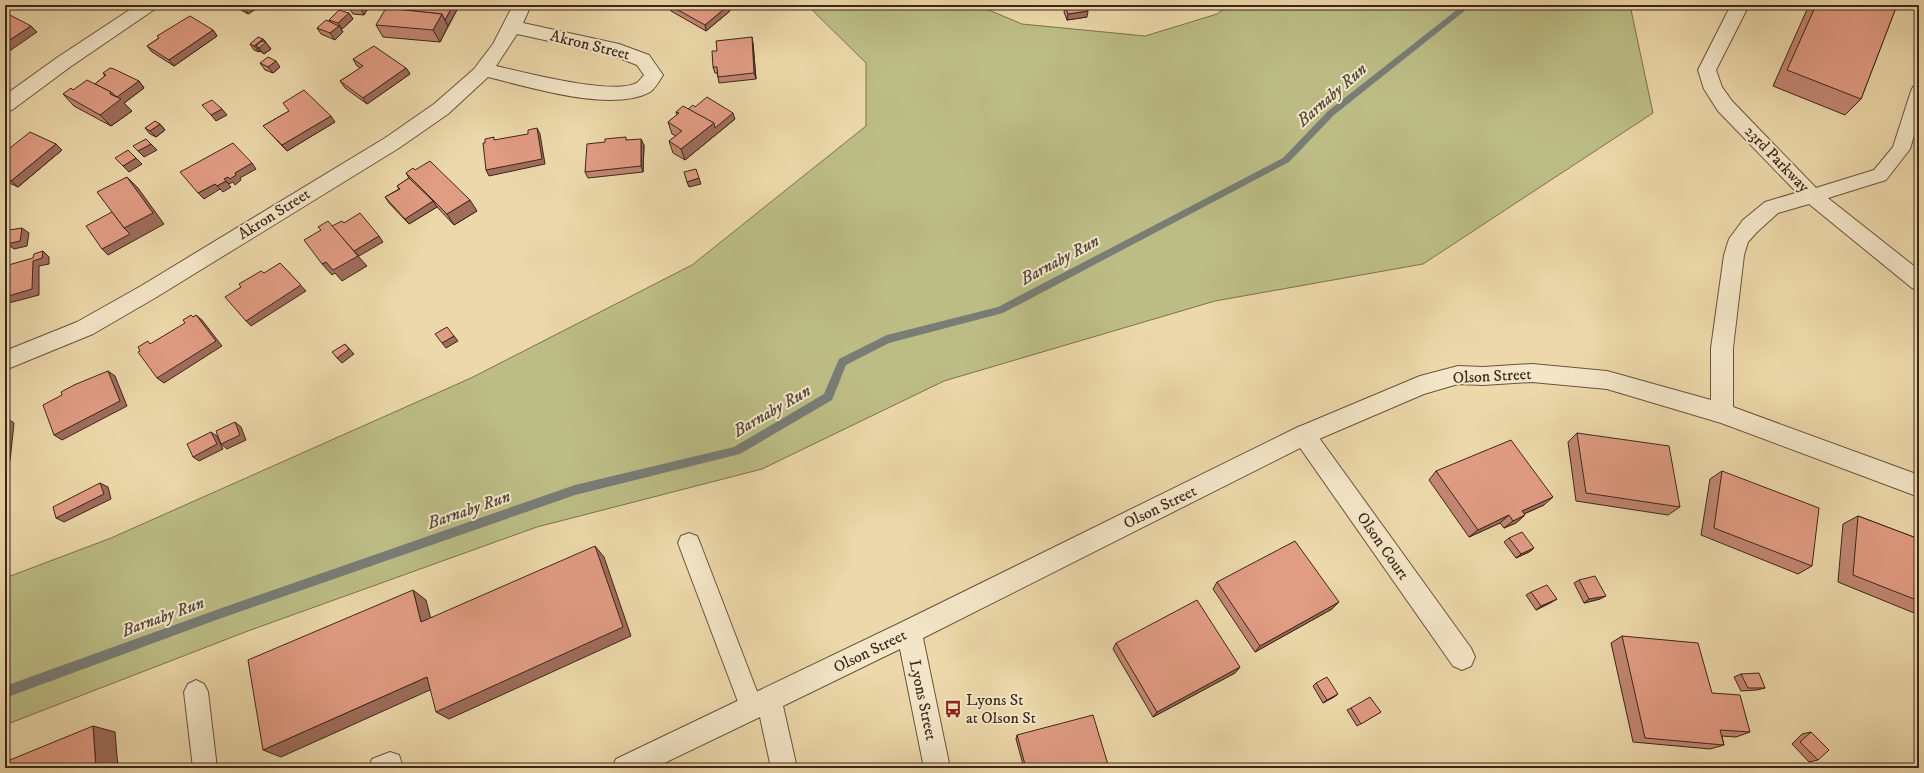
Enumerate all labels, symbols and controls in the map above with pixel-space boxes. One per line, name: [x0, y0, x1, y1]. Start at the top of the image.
street label: Akron Street: [548, 25, 632, 65]
water label: Barnaby Run: [1291, 58, 1372, 132]
street label: 23rd Parkway: [1740, 121, 1814, 197]
street label: Akron Street: [234, 184, 314, 244]
water label: Barnaby Run: [1016, 230, 1104, 290]
street label: Olson Street: [1452, 364, 1532, 388]
water label: Barnaby Run: [728, 380, 815, 443]
street label: Olson Street: [1120, 481, 1200, 533]
water label: Barnaby Run: [424, 485, 514, 535]
street label: Olson Court: [1352, 508, 1414, 584]
water label: Barnaby Run: [118, 592, 208, 642]
street label: Olson Street: [830, 625, 910, 677]
street label: Lyons Street: [905, 658, 941, 742]
place label: Lyons St at Olson St: [966, 690, 1036, 728]
bus stop icon: Lyons St at Olson St: [943, 699, 963, 719]

